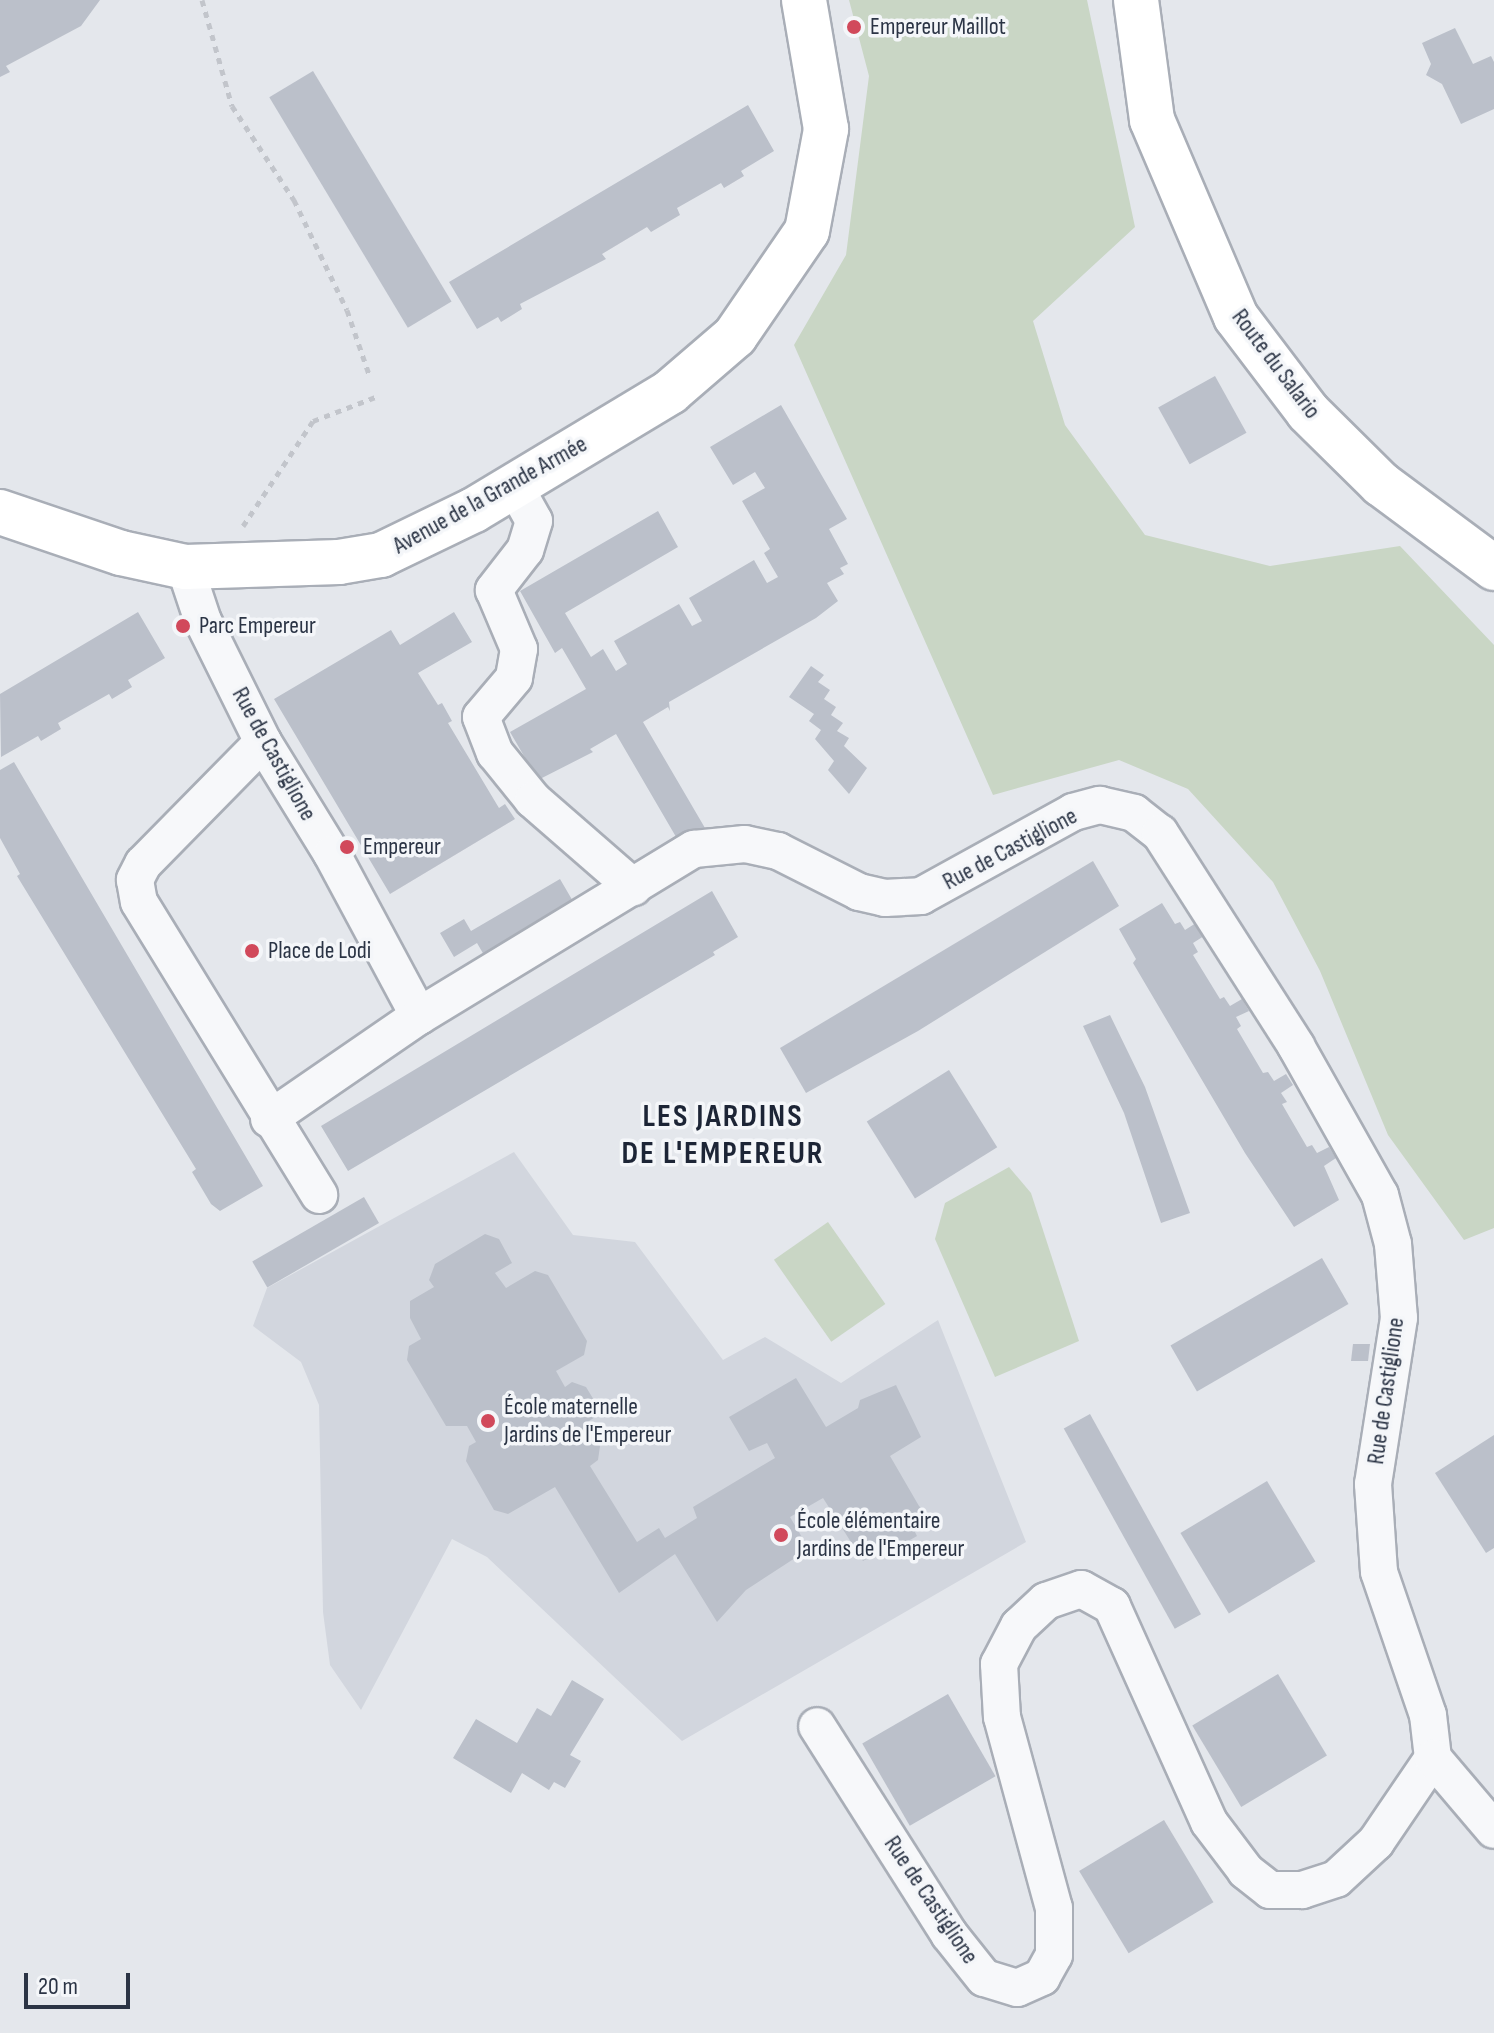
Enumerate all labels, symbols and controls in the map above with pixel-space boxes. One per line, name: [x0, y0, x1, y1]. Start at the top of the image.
place label: Empereur Maillot: [870, 13, 1006, 41]
marker: Empereur Maillot: [845, 18, 863, 36]
street label: Route du Salario: [1225, 304, 1327, 424]
street label: Avenue de la Grande Armée: [388, 430, 592, 560]
place label: Parc Empereur: [199, 612, 316, 640]
marker: Parc Empereur: [174, 617, 192, 635]
street label: Rue de Castiglione: [226, 682, 322, 826]
street label: Rue de Castiglione: [938, 802, 1082, 896]
place label: Empereur: [363, 833, 441, 861]
marker: Empereur: [338, 838, 356, 856]
place label: Place de Lodi: [268, 937, 371, 965]
marker: Place de Lodi: [243, 942, 261, 960]
district label: LES JARDINS DE L'EMPEREUR: [621, 1099, 825, 1174]
street label: Rue de Castiglione: [1361, 1316, 1411, 1466]
place label: École maternelle Jardins de l'Empereur: [504, 1393, 671, 1449]
marker: École maternelle Jardins de l'Empereur: [479, 1412, 497, 1430]
place label: École élémentaire Jardins de l'Empereur: [797, 1507, 964, 1563]
marker: École élémentaire Jardins de l'Empereur: [772, 1526, 790, 1544]
street label: Rue de Castiglione: [878, 1831, 984, 1969]
scale bar: [28, 1957, 134, 2007]
text: 20 m: [38, 1972, 78, 2001]

